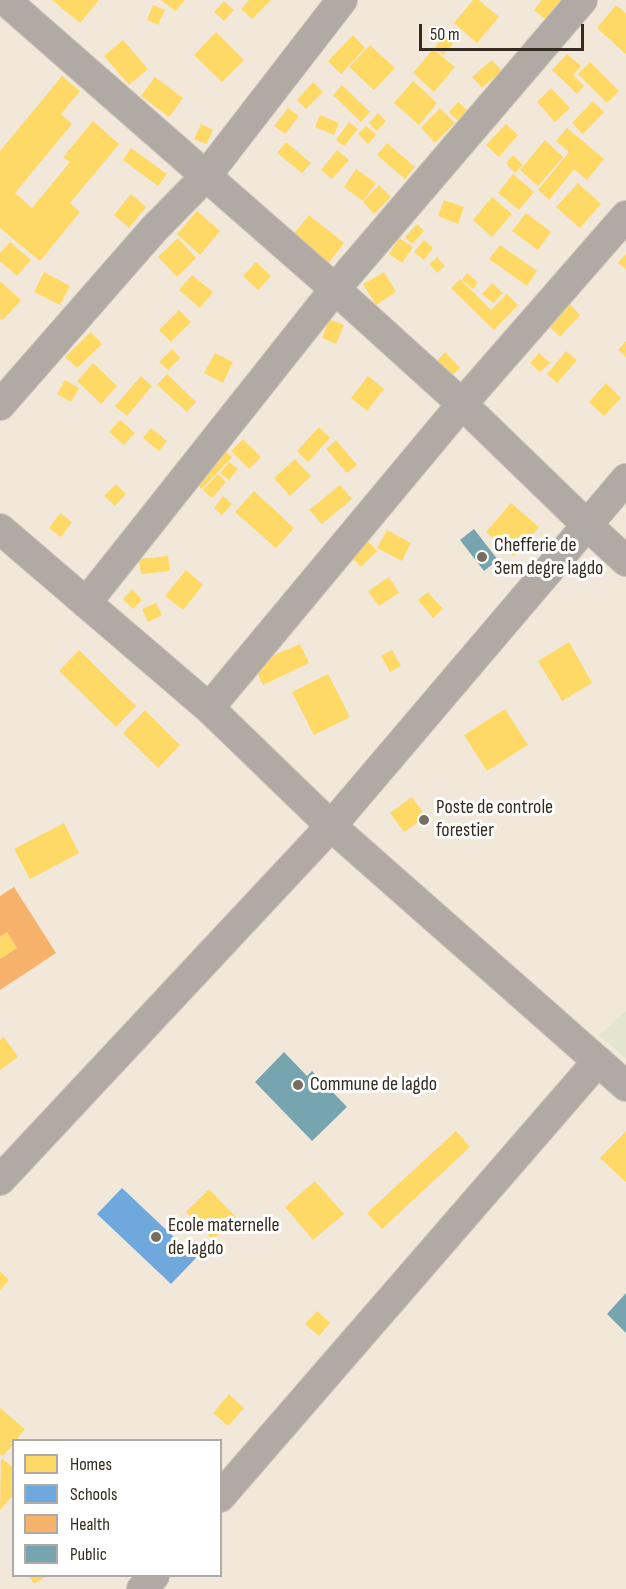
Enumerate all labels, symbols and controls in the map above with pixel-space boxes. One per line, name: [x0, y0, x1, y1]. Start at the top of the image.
scale bar: [422, 12, 587, 50]
text: 50 m: [430, 24, 460, 45]
place label: Chefferie de 3em degre lagdo: [494, 534, 603, 581]
marker: Chefferie de 3em degre lagdo: [475, 550, 489, 564]
place label: Poste de controle forestier: [436, 796, 553, 843]
marker: Poste de controle forestier: [417, 813, 431, 827]
place label: Commune de lagdo: [310, 1073, 437, 1097]
marker: Commune de lagdo: [291, 1078, 305, 1092]
place label: Ecole maternelle de lagdo: [168, 1214, 280, 1261]
marker: Ecole maternelle de lagdo: [149, 1230, 163, 1244]
legend: [12, 1439, 222, 1577]
text: Homes: [70, 1454, 112, 1475]
text: Schools: [70, 1484, 117, 1505]
text: Health: [70, 1514, 110, 1535]
text: Public: [70, 1544, 107, 1565]

